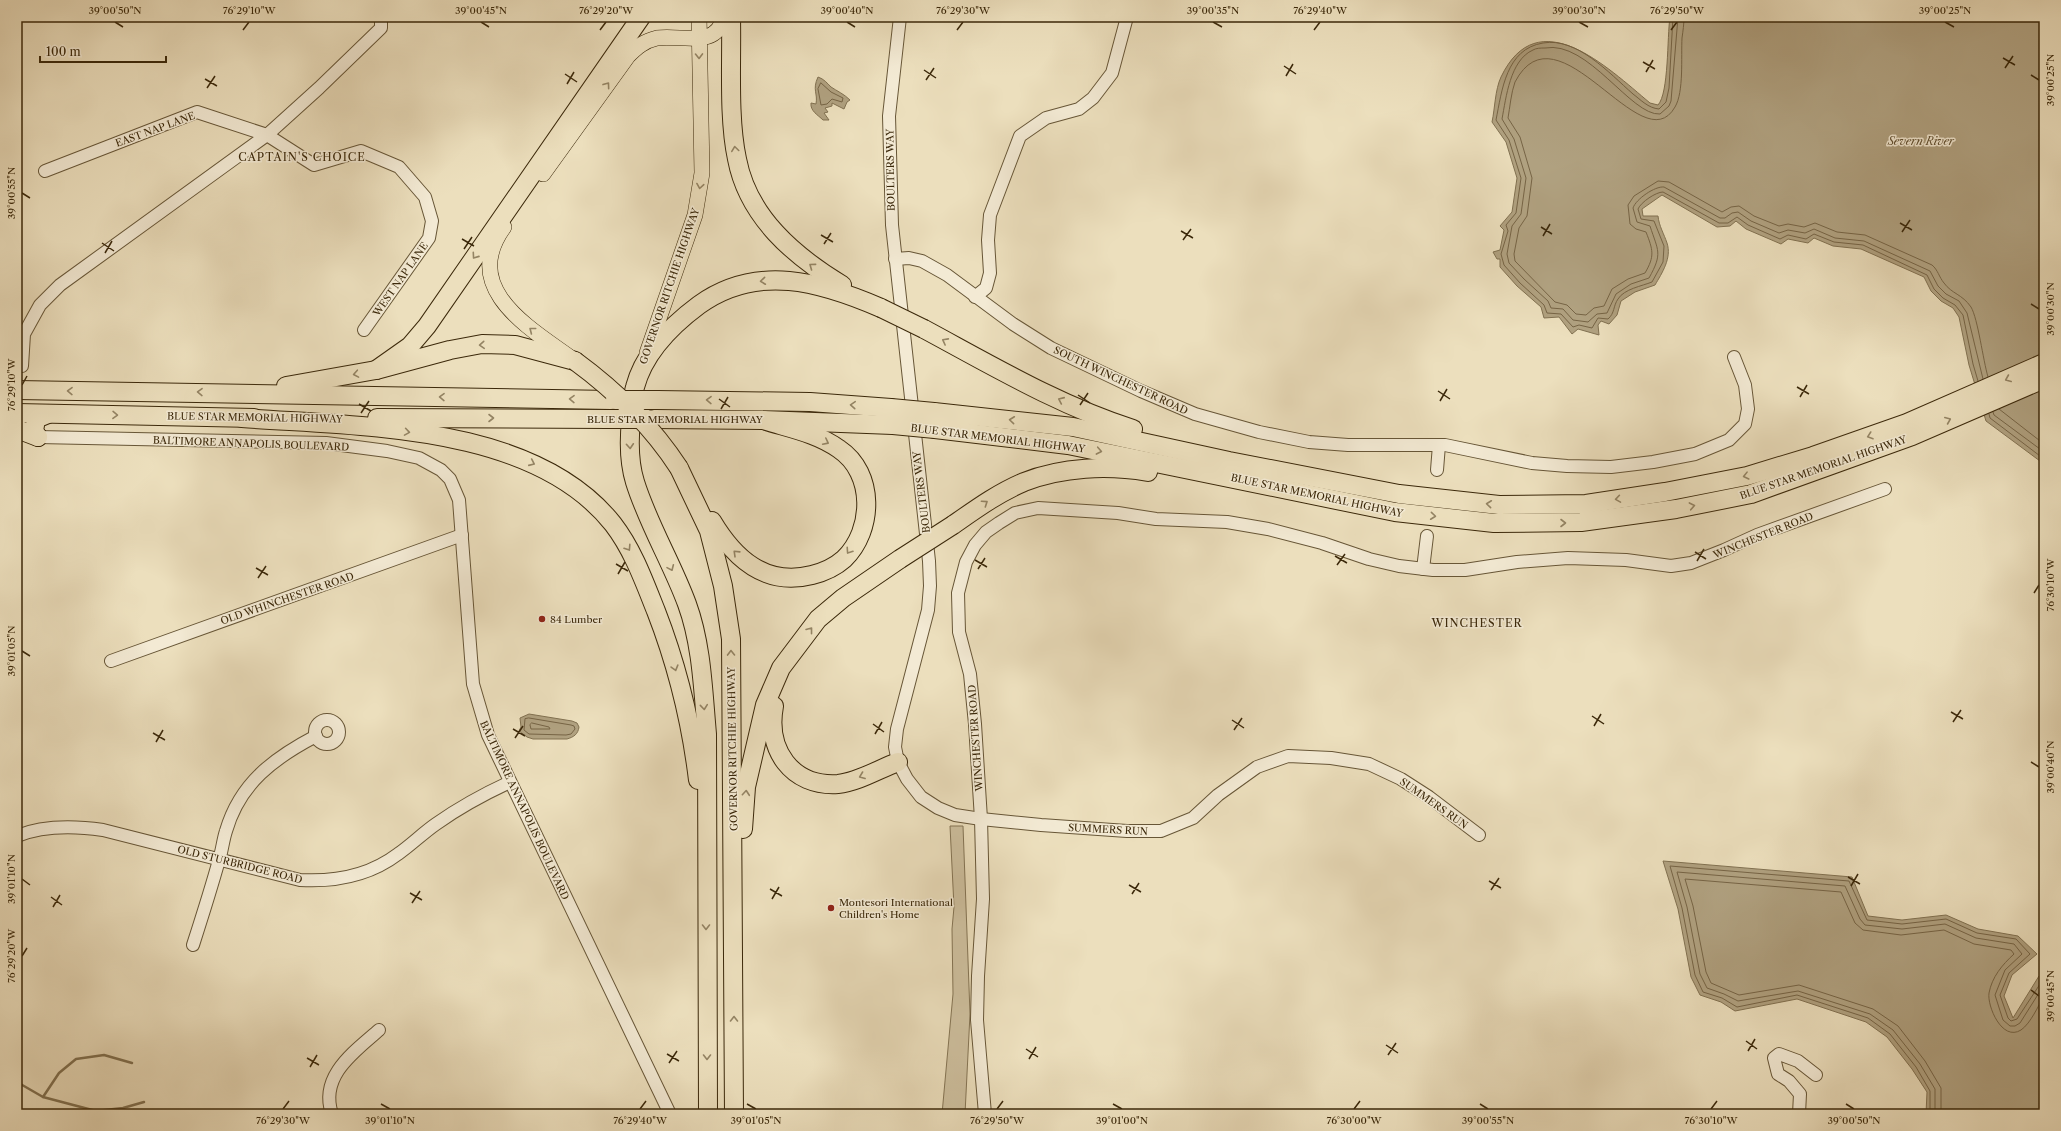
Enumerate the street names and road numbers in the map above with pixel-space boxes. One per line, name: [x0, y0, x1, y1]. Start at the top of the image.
street label: EAST NAP LANE: [114, 109, 197, 150]
street label: BOULTERS WAY: [883, 128, 898, 211]
street label: GOVERNOR RITCHIE HIGHWAY: [637, 205, 703, 366]
street label: WEST NAP LANE: [369, 240, 431, 320]
street label: SOUTH WINCHESTER ROAD: [1051, 344, 1190, 417]
street label: BLUE STAR MEMORIAL HIGHWAY: [167, 409, 344, 426]
street label: BLUE STAR MEMORIAL HIGHWAY: [587, 413, 764, 426]
street label: BLUE STAR MEMORIAL HIGHWAY: [910, 421, 1087, 456]
street label: BLUE STAR MEMORIAL HIGHWAY: [1738, 432, 1909, 502]
street label: BALTIMORE ANNAPOLIS BOULEVARD: [153, 434, 349, 453]
street label: BOULTERS WAY: [910, 449, 933, 534]
street label: BLUE STAR MEMORIAL HIGHWAY: [1230, 471, 1405, 520]
street label: WINCHESTER ROAD: [1710, 509, 1815, 562]
street label: OLD WHINCHESTER ROAD: [219, 569, 356, 627]
street label: GOVERNOR RITCHIE HIGHWAY: [725, 666, 740, 831]
street label: WINCHESTER ROAD: [965, 684, 986, 793]
street label: BALTIMORE ANNAPOLIS BOULEVARD: [477, 718, 572, 902]
street label: SUMMERS RUN: [1397, 775, 1470, 832]
street label: SUMMERS RUN: [1068, 821, 1148, 838]
street label: OLD STURBRIDGE ROAD: [176, 843, 304, 886]

